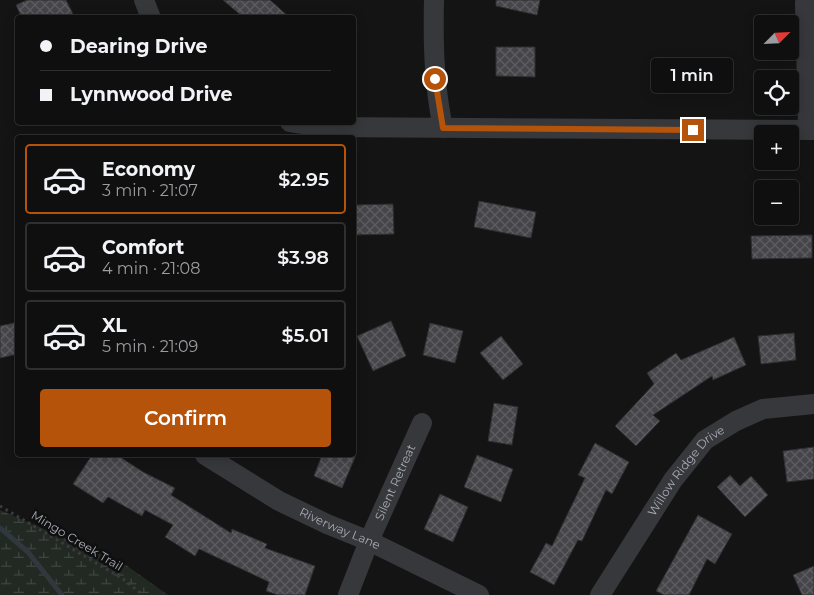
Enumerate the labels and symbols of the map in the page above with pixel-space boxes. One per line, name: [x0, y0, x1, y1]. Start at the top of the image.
north arrow: [754, 15, 799, 60]
callout: 1 min: [652, 58, 734, 92]
route start: [424, 68, 446, 90]
route end: [682, 119, 704, 141]
street label: Willow Ridge Drive: [644, 422, 727, 519]
street label: Silent Retreat: [371, 442, 418, 523]
street label: Riverway Lane: [297, 504, 383, 552]
street label: Mingo Creek Trail: [29, 507, 126, 574]

